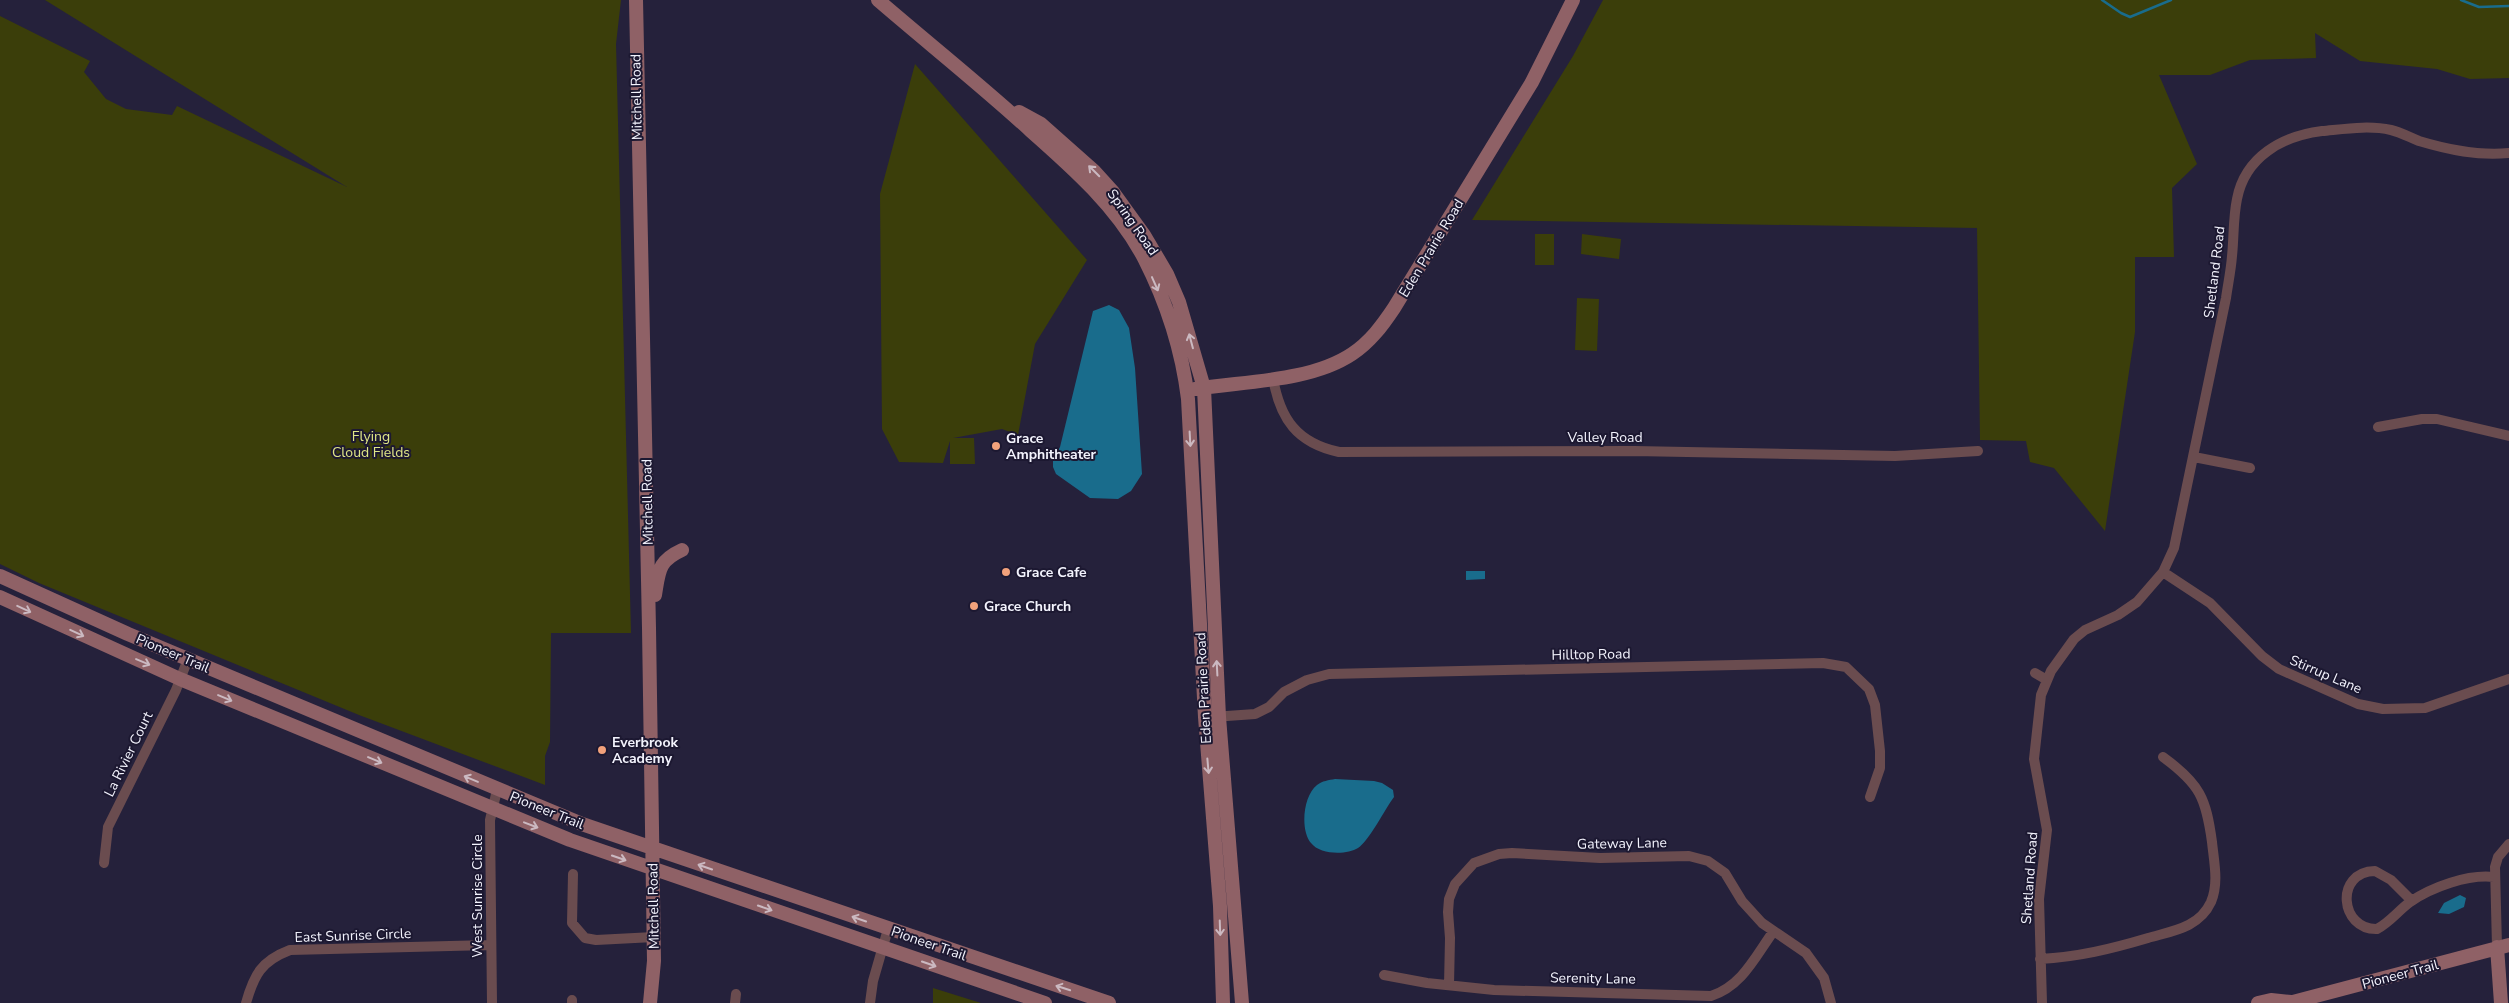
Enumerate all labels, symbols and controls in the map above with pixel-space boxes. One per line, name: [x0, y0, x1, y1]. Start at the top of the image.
street label: Mitchell Road: [626, 54, 647, 140]
one-way arrow: [1088, 165, 1100, 178]
street label: Spring Road: [1103, 185, 1163, 259]
street label: Eden Prairie Road: [1395, 196, 1468, 301]
street label: Shetland Road: [2199, 225, 2230, 319]
one-way arrow: [1152, 276, 1161, 291]
one-way arrow: [1185, 333, 1195, 349]
park label: Flying Cloud Fields: [332, 427, 410, 462]
street label: Valley Road: [1566, 428, 1643, 447]
place label: Grace Amphitheater: [1006, 429, 1097, 464]
one-way arrow: [1185, 431, 1194, 447]
marker: Grace Amphitheater: [990, 440, 1002, 452]
street label: Mitchell Road: [637, 459, 658, 545]
place label: Grace Cafe: [1016, 563, 1087, 582]
marker: Grace Cafe: [1000, 566, 1012, 578]
place label: Grace Church: [984, 597, 1071, 616]
marker: Grace Church: [968, 600, 980, 612]
one-way arrow: [16, 604, 31, 614]
one-way arrow: [69, 629, 84, 638]
street label: Pioneer Trail: [133, 629, 213, 678]
street label: Eden Prairie Road: [1191, 632, 1216, 744]
street label: Hilltop Road: [1551, 644, 1631, 665]
street label: Stirrup Lane: [2287, 651, 2365, 698]
one-way arrow: [135, 658, 150, 668]
one-way arrow: [1212, 660, 1221, 676]
one-way arrow: [217, 693, 232, 703]
street label: La Rivier Court: [100, 708, 157, 800]
place label: Everbrook Academy: [612, 733, 678, 768]
marker: Everbrook Academy: [596, 744, 608, 756]
one-way arrow: [367, 756, 382, 766]
one-way arrow: [1204, 758, 1213, 774]
one-way arrow: [464, 774, 479, 784]
street label: Pioneer Trail: [507, 787, 588, 834]
one-way arrow: [523, 820, 538, 830]
street label: Shetland Road: [2017, 831, 2042, 925]
street label: Gateway Lane: [1577, 833, 1667, 854]
street label: West Sunrise Circle: [468, 834, 487, 958]
one-way arrow: [611, 854, 626, 863]
one-way arrow: [698, 862, 714, 871]
street label: Mitchell Road: [643, 863, 664, 949]
one-way arrow: [757, 904, 772, 913]
one-way arrow: [851, 914, 867, 924]
one-way arrow: [1216, 920, 1225, 936]
street label: Pioneer Trail: [889, 922, 970, 966]
street label: East Sunrise Circle: [294, 924, 412, 947]
street label: Pioneer Trail: [2360, 955, 2441, 994]
one-way arrow: [920, 959, 936, 969]
street label: Serenity Lane: [1550, 968, 1636, 989]
one-way arrow: [1055, 983, 1071, 993]

